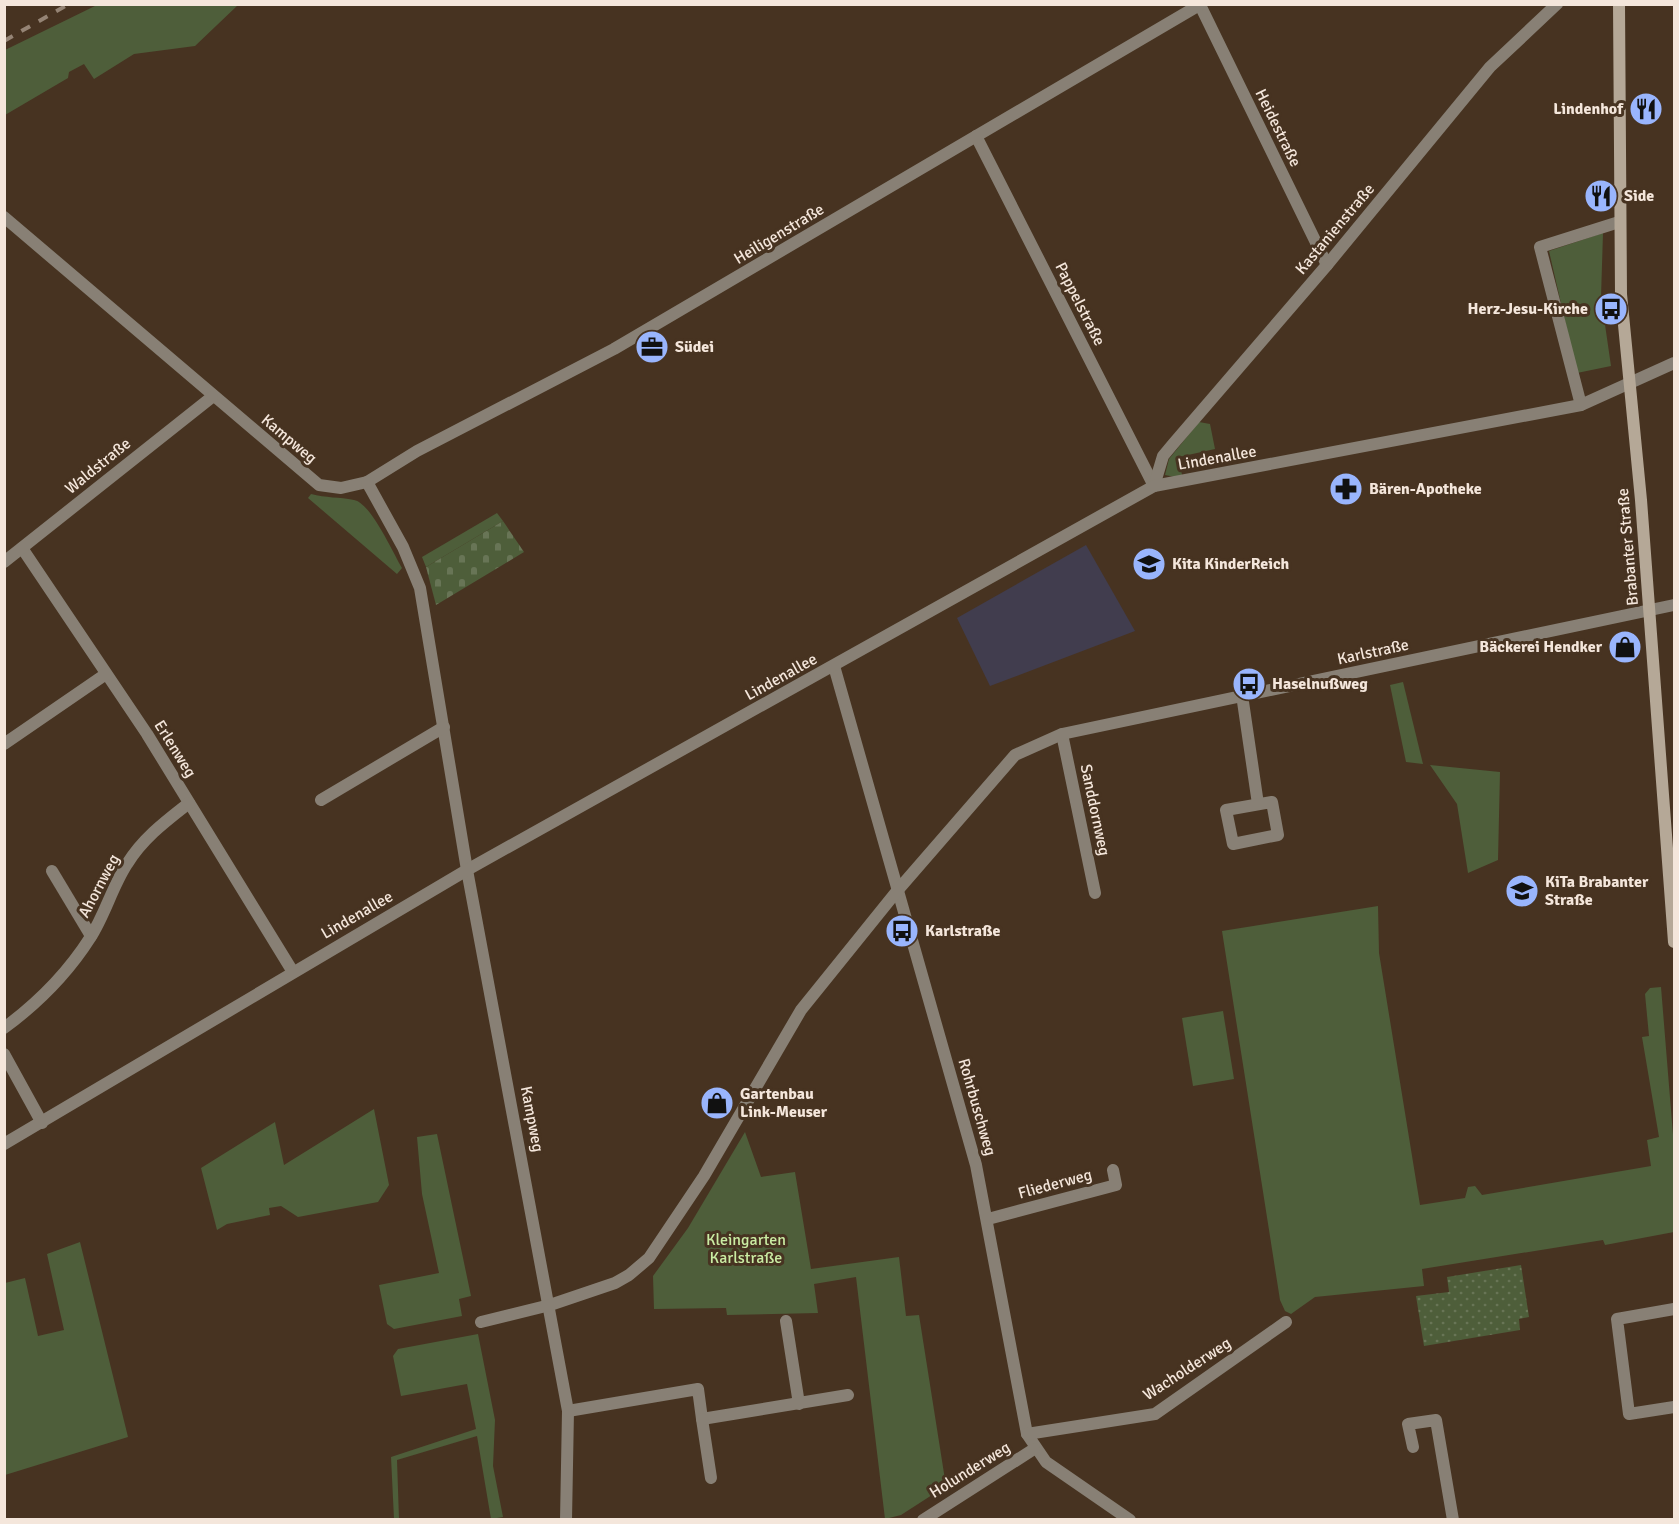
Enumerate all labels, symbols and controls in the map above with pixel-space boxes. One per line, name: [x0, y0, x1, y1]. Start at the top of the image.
street label: Heidestraße: [1251, 86, 1305, 170]
restaurant icon: Lindenhof: [1628, 91, 1664, 127]
place label: Lindenhof: [1553, 99, 1624, 119]
restaurant icon: Side: [1583, 178, 1619, 214]
street label: Kastanienstraße: [1291, 179, 1379, 279]
place label: Side: [1624, 186, 1654, 206]
street label: Heiligenstraße: [730, 199, 828, 269]
street label: Pappelstraße: [1050, 259, 1110, 349]
bus stop icon: Herz-Jesu-Kirche: [1593, 291, 1629, 327]
place label: Herz-Jesu-Kirche: [1468, 299, 1588, 319]
office icon: Südei: [634, 329, 670, 365]
place label: Südei: [675, 337, 714, 357]
street label: Kampweg: [257, 410, 321, 468]
street label: Waldstraße: [61, 433, 135, 499]
street label: Lindenallee: [1176, 441, 1258, 475]
pharmacy icon: Bären-Apotheke: [1328, 471, 1364, 507]
place label: Bären-Apotheke: [1369, 479, 1482, 499]
street label: Brabanter Straße: [1613, 487, 1643, 607]
school or university icon: Kita KinderReich: [1131, 546, 1167, 582]
place label: Kita KinderReich: [1172, 554, 1290, 574]
shop icon: Bäckerei Hendker: [1607, 629, 1643, 665]
street label: Karlstraße: [1335, 635, 1411, 669]
place label: Bäckerei Hendker: [1479, 637, 1603, 657]
street label: Lindenallee: [741, 649, 821, 705]
bus stop icon: Haselnußweg: [1231, 666, 1267, 702]
place label: Haselnußweg: [1272, 674, 1368, 694]
street label: Erlenweg: [150, 717, 200, 781]
street label: Sanddornweg: [1076, 762, 1114, 858]
street label: Ahornweg: [74, 851, 124, 921]
place label: KiTa Brabanter Straße: [1545, 872, 1649, 910]
school or university icon: KiTa Brabanter Straße: [1504, 873, 1540, 909]
street label: Lindenallee: [318, 886, 396, 944]
bus stop icon: Karlstraße: [884, 913, 920, 949]
place label: Karlstraße: [925, 921, 1000, 941]
street label: Rohrbuschweg: [954, 1056, 1000, 1158]
street label: Kampweg: [516, 1084, 548, 1154]
place label: Gartenbau Link-Meuser: [740, 1084, 828, 1122]
shop icon: Gartenbau Link-Meuser: [699, 1085, 735, 1121]
street label: Fliederweg: [1016, 1165, 1094, 1203]
park label: Kleingarten Karlstraße: [706, 1230, 786, 1268]
street label: Wacholderweg: [1139, 1333, 1235, 1405]
street label: Holunderweg: [926, 1437, 1014, 1503]

